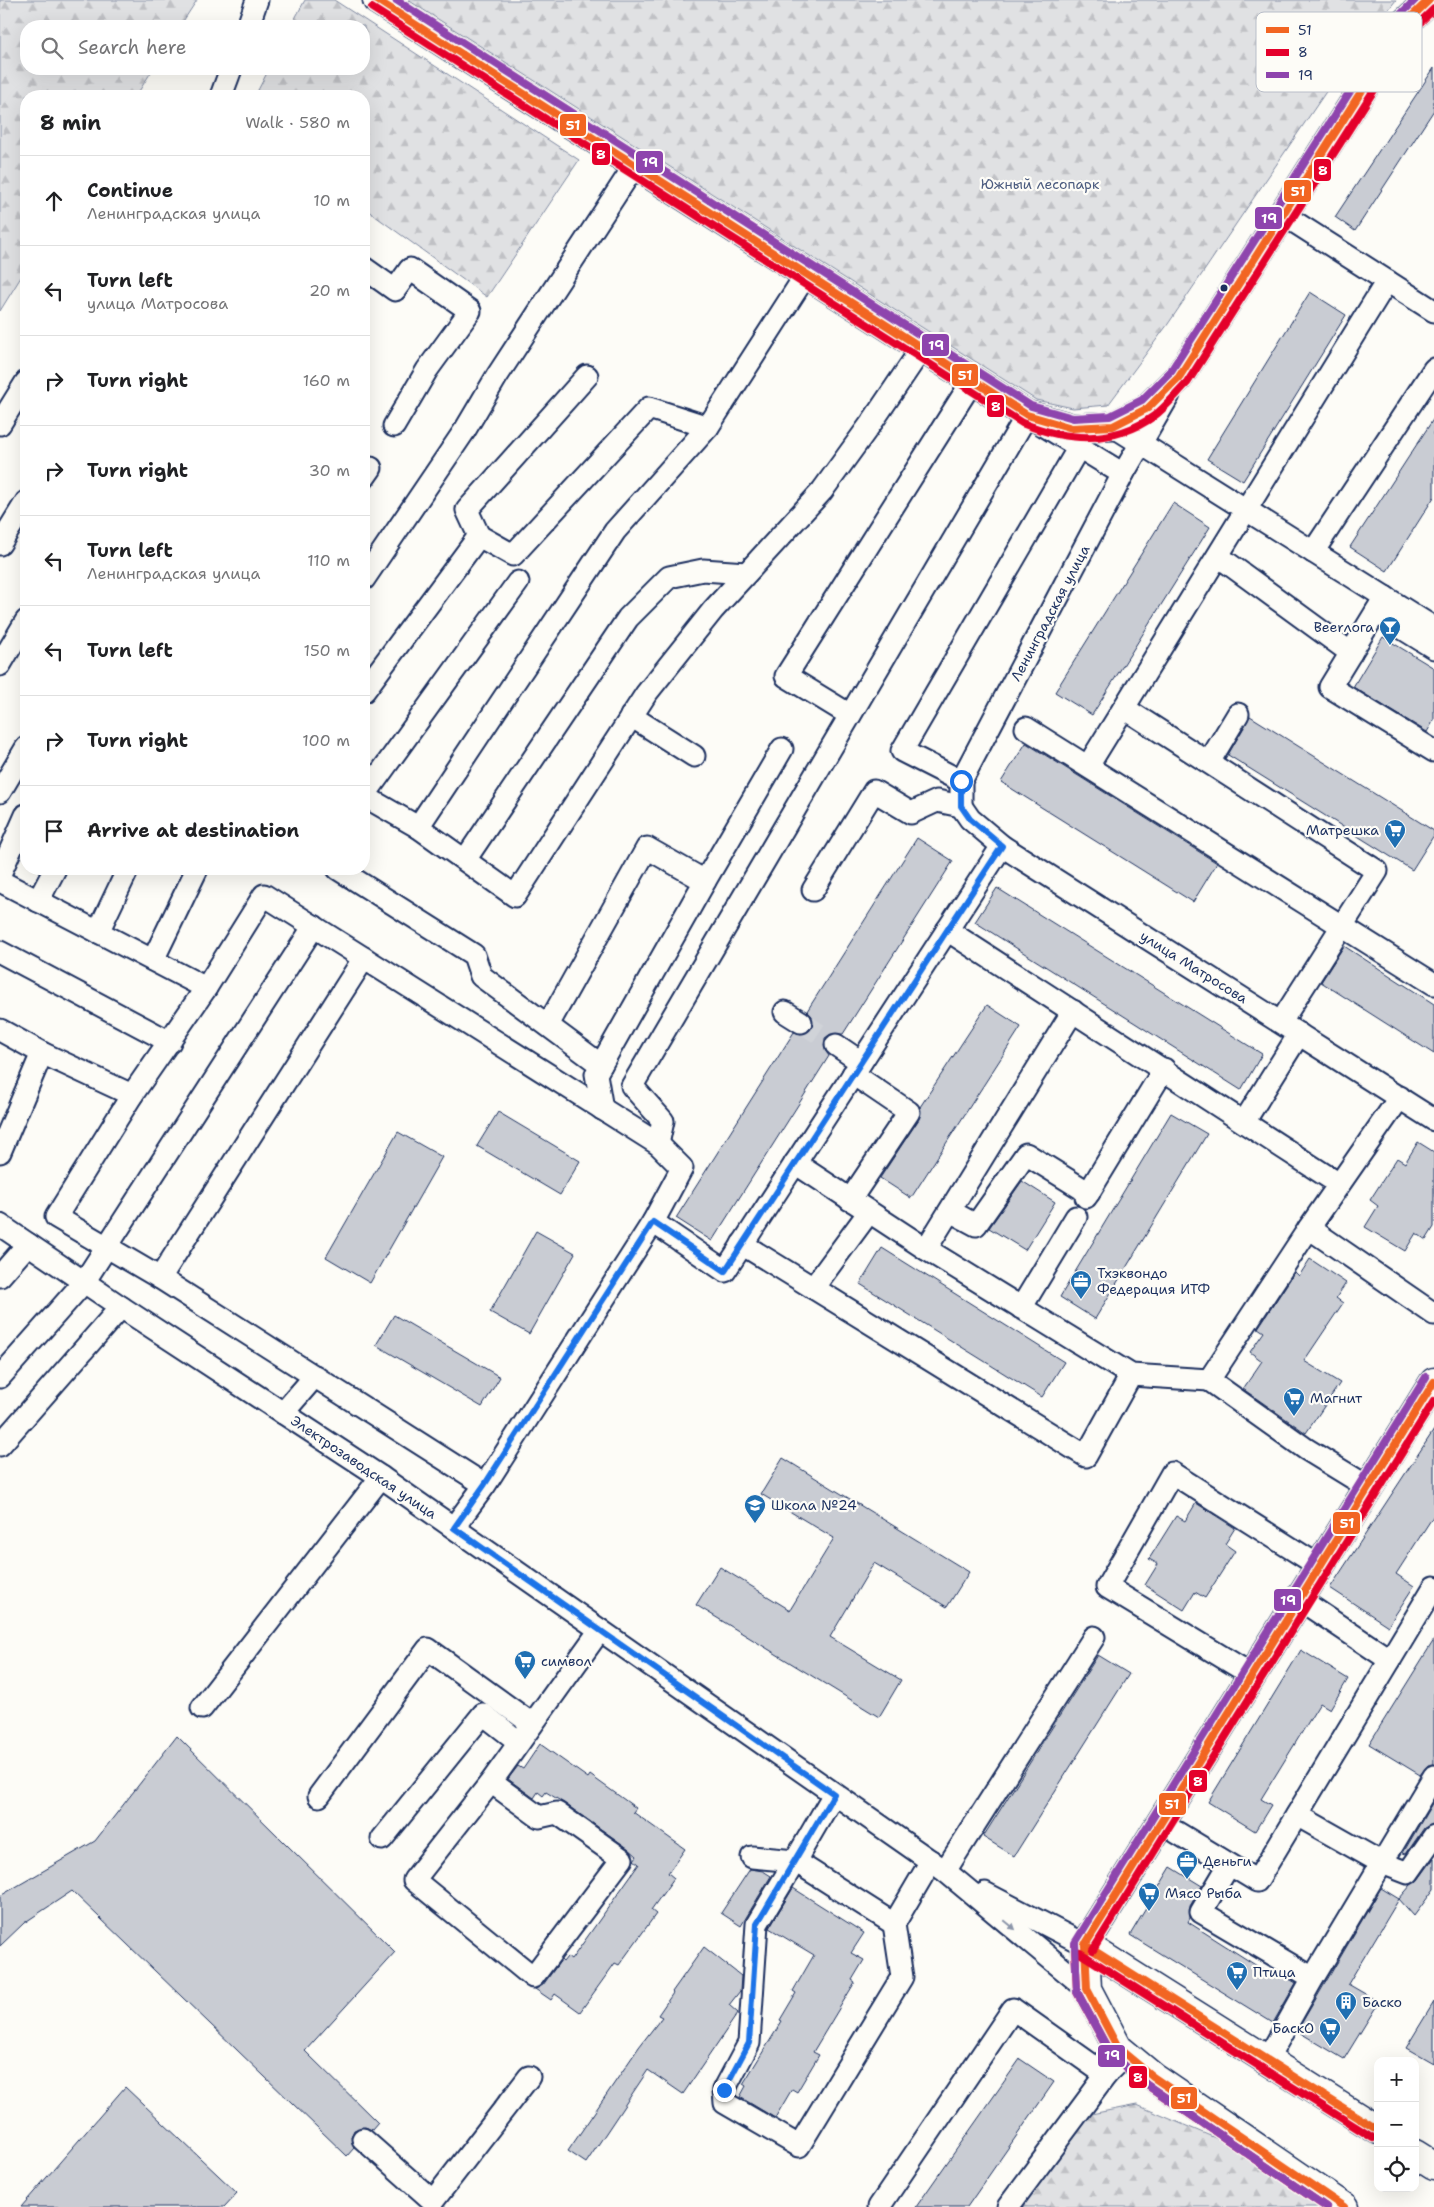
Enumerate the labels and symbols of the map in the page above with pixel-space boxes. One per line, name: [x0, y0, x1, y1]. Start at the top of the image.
legend: [1256, 12, 1422, 92]
text: 51: [1298, 21, 1312, 39]
text: 8: [1298, 43, 1308, 61]
text: 19: [1298, 66, 1313, 84]
line badge: 51: [559, 113, 587, 137]
text: 51: [566, 116, 580, 134]
line badge: 8: [591, 142, 611, 166]
text: 8: [596, 145, 606, 163]
line badge: 19: [635, 150, 664, 174]
text: 19: [642, 153, 658, 171]
line badge: 8: [1313, 158, 1332, 182]
text: 8: [1318, 161, 1328, 179]
park label: Южный лесопарк: [981, 175, 1100, 193]
line badge: 51: [1283, 179, 1312, 203]
text: 51: [1291, 182, 1305, 200]
line badge: 19: [1254, 206, 1283, 230]
text: 19: [1261, 209, 1277, 227]
unlabelled marker: [1219, 283, 1229, 293]
line badge: 19: [921, 333, 950, 357]
text: 19: [928, 336, 944, 354]
line badge: 51: [951, 363, 979, 387]
text: 51: [958, 366, 972, 384]
line badge: 8: [986, 394, 1005, 418]
text: 8: [991, 397, 1001, 415]
street label: Ленинградская улица: [1006, 542, 1094, 684]
bar icon: Beerлога: [1378, 615, 1402, 646]
place label: Beerлога: [1314, 618, 1374, 636]
route start: [950, 770, 973, 793]
supermarket icon: Матрешка: [1383, 818, 1407, 849]
place label: Матрешка: [1306, 821, 1379, 839]
street label: улица Матросова: [1137, 927, 1251, 1008]
place label: Тхэквондо Федерация ИТФ: [1097, 1264, 1210, 1298]
office icon: Тхэквондо Федерация ИТФ: [1069, 1269, 1093, 1300]
supermarket icon: Магнит: [1282, 1386, 1306, 1417]
place label: Магнит: [1310, 1389, 1363, 1407]
street label: Электрозаводская улица: [288, 1411, 441, 1523]
school or university icon: Школа №24: [743, 1493, 767, 1524]
place label: Школа №24: [771, 1496, 857, 1514]
line badge: 51: [1332, 1511, 1361, 1535]
text: 51: [1340, 1514, 1354, 1532]
line badge: 19: [1273, 1588, 1302, 1612]
text: 19: [1280, 1591, 1296, 1609]
supermarket icon: символ: [513, 1649, 537, 1680]
place label: символ: [541, 1652, 592, 1670]
line badge: 8: [1188, 1769, 1208, 1793]
text: 8: [1193, 1772, 1203, 1790]
line badge: 51: [1158, 1792, 1187, 1816]
text: 51: [1165, 1795, 1179, 1813]
office icon: Деньги: [1175, 1849, 1199, 1880]
place label: Деньги: [1203, 1852, 1252, 1870]
supermarket icon: Мясо Рыба: [1137, 1881, 1161, 1912]
place label: Мясо Рыба: [1165, 1884, 1242, 1902]
one-way arrow: [1003, 1919, 1016, 1930]
supermarket icon: Птица: [1225, 1960, 1249, 1991]
place label: Птица: [1253, 1963, 1296, 1981]
building icon: Баско: [1334, 1990, 1358, 2021]
place label: Баско: [1362, 1993, 1402, 2011]
supermarket icon: БаскО: [1318, 2016, 1342, 2047]
place label: БаскО: [1272, 2019, 1314, 2037]
line badge: 19: [1097, 2044, 1126, 2068]
text: 19: [1104, 2046, 1120, 2064]
line badge: 8: [1128, 2065, 1148, 2089]
text: 8: [1133, 2068, 1143, 2086]
route end: [713, 2079, 736, 2102]
line badge: 51: [1170, 2086, 1198, 2110]
text: 51: [1177, 2089, 1191, 2107]

